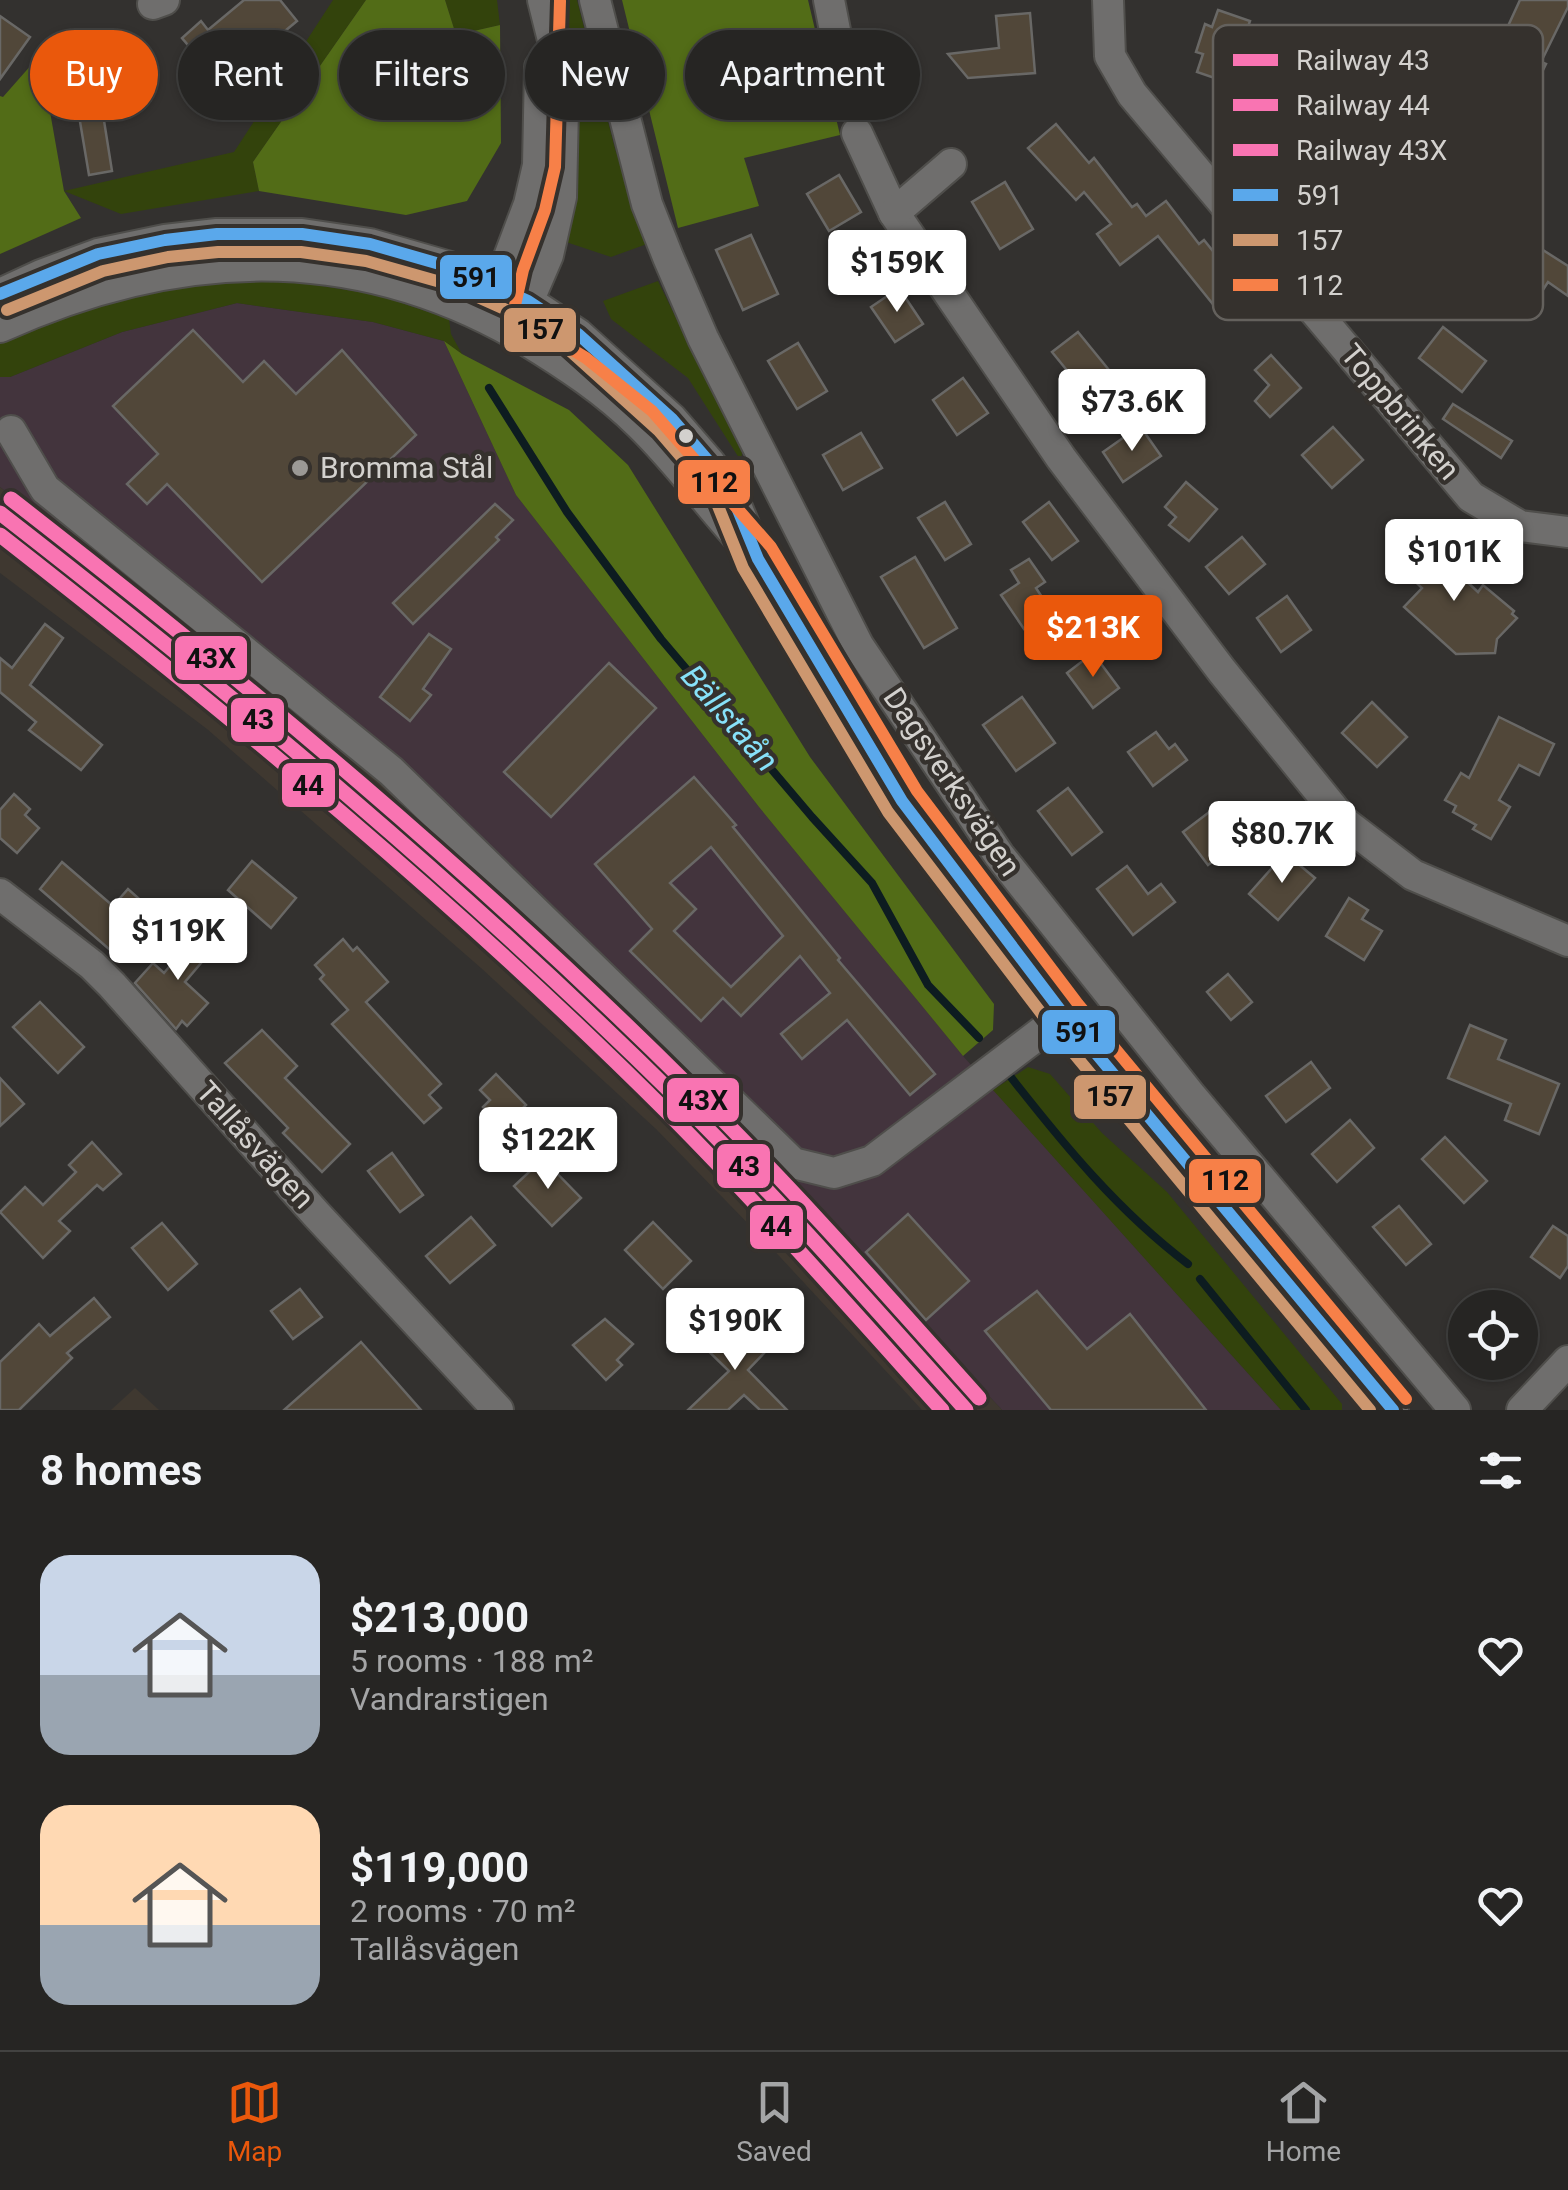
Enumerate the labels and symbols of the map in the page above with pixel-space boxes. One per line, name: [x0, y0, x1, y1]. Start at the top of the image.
legend: [1213, 25, 1543, 320]
text: Railway 43: [1296, 44, 1430, 77]
text: Railway 44: [1296, 89, 1430, 122]
text: Railway 43X: [1296, 134, 1447, 167]
text: 591: [1296, 179, 1343, 212]
text: 157: [1296, 224, 1343, 257]
pin: $159K: [827, 230, 967, 315]
line badge: 591: [438, 253, 514, 301]
text: 591: [452, 261, 500, 294]
text: 112: [1296, 269, 1343, 302]
line badge: 157: [502, 306, 578, 354]
text: 157: [516, 313, 564, 346]
street label: Toppbrinken: [1334, 337, 1467, 486]
pin: $73.6K: [1051, 369, 1213, 454]
unlabelled marker: [676, 426, 696, 446]
place label: Bromma Stål: [320, 450, 493, 485]
marker: Bromma Stål: [289, 457, 311, 479]
line badge: 112: [676, 458, 752, 506]
text: 112: [690, 466, 738, 499]
pin: $101K: [1384, 519, 1524, 604]
pin: $213K: [1023, 595, 1163, 680]
line badge: 43X: [173, 634, 249, 682]
text: 43X: [186, 642, 236, 675]
water label: Bällstaån: [674, 657, 786, 779]
street label: Dagsverksvägen: [877, 681, 1028, 882]
line badge: 43: [229, 696, 286, 744]
text: 43: [242, 703, 274, 736]
line badge: 44: [280, 761, 337, 809]
text: 44: [292, 769, 324, 802]
pin: $80.7K: [1201, 801, 1363, 886]
pin: $119K: [108, 898, 248, 983]
line badge: 591: [1040, 1008, 1117, 1056]
text: 591: [1055, 1016, 1103, 1049]
line badge: 157: [1072, 1073, 1148, 1121]
street label: Tallåsvägen: [189, 1074, 322, 1215]
line badge: 43X: [665, 1076, 741, 1124]
text: 157: [1086, 1080, 1134, 1113]
text: 43X: [678, 1084, 728, 1117]
pin: $122K: [478, 1107, 618, 1192]
line badge: 43: [715, 1142, 772, 1190]
text: 43: [728, 1150, 760, 1183]
line badge: 112: [1187, 1157, 1263, 1205]
text: 112: [1201, 1164, 1249, 1197]
line badge: 44: [748, 1203, 805, 1251]
text: 44: [760, 1210, 792, 1243]
pin: $190K: [665, 1288, 805, 1373]

